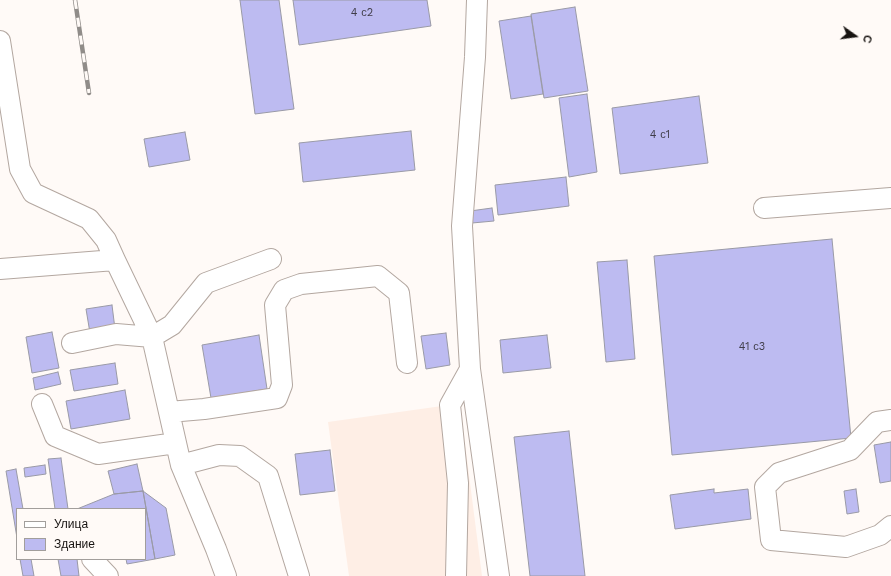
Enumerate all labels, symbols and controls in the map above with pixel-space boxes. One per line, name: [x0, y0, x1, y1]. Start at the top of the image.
house number: 4 с2: [351, 6, 373, 20]
north arrow: [835, 16, 875, 56]
text: С: [860, 34, 874, 44]
house number: 4 с1: [650, 128, 670, 142]
house number: 41 с3: [739, 340, 765, 354]
legend: [16, 508, 146, 560]
text: Улица: [54, 517, 88, 531]
text: Здание: [54, 537, 95, 551]

